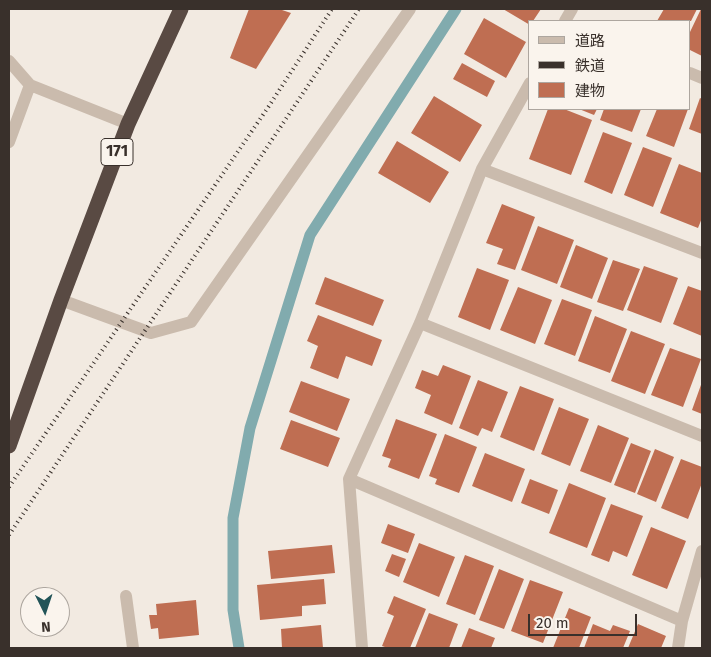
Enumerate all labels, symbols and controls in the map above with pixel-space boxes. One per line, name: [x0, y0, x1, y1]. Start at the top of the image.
legend: [528, 20, 691, 110]
text: 道路: [575, 32, 605, 50]
text: 鉄道: [575, 57, 605, 75]
text: 建物: [575, 82, 605, 100]
road number: 171: [101, 138, 133, 166]
north arrow: [20, 587, 70, 637]
scale bar: [531, 604, 640, 636]
text: 20 m: [536, 614, 569, 632]
text: N: [41, 618, 51, 635]

